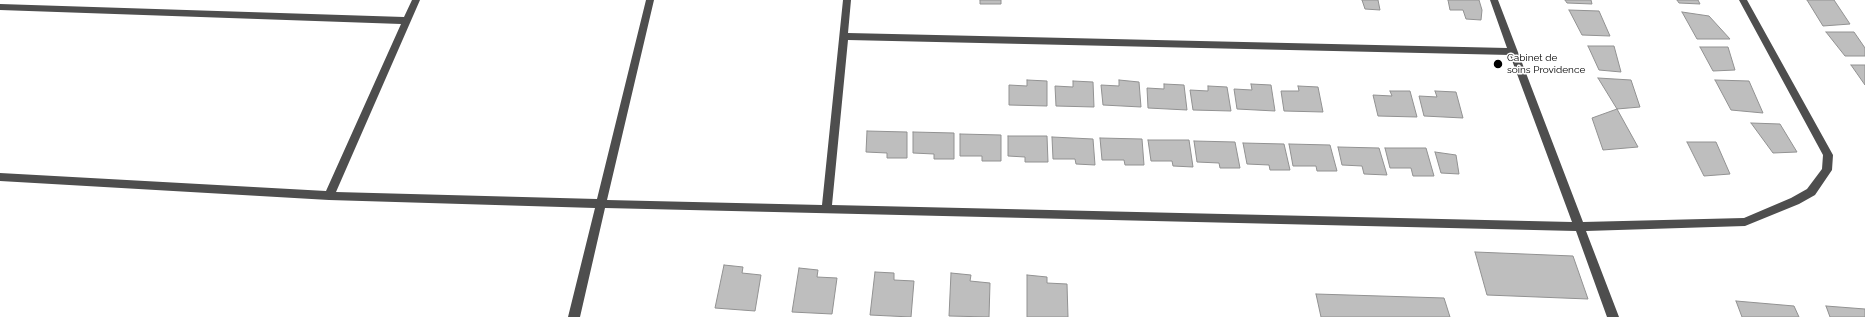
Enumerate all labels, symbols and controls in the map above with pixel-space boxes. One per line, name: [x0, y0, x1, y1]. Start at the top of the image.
place label: Cabinet de soins Providence: [1507, 52, 1585, 76]
marker: Cabinet de soins Providence: [1492, 58, 1504, 70]

